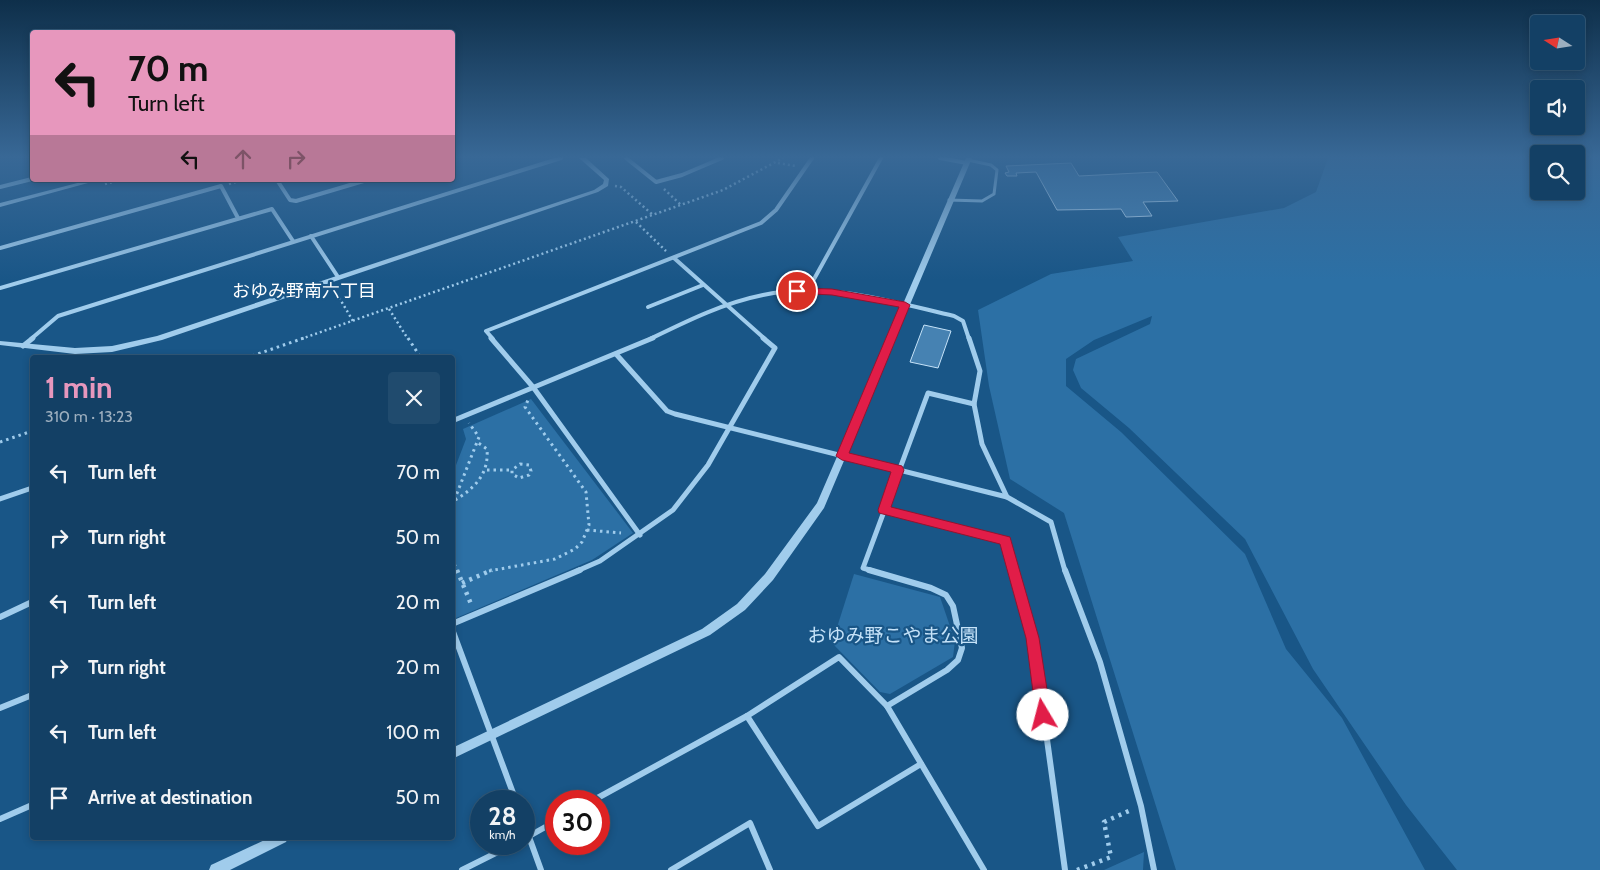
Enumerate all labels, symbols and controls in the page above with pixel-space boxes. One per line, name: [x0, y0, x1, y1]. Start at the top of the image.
north arrow: [1530, 15, 1585, 70]
map controls: [1530, 15, 1585, 200]
text: 70 m: [128, 47, 209, 90]
icon: left: [45, 50, 110, 115]
button: sound: [1530, 80, 1585, 135]
text: Turn left: [128, 90, 205, 117]
icon: left: [176, 145, 204, 173]
icon: ahead: [229, 145, 257, 173]
icon: right: [282, 145, 310, 173]
button: search: [1530, 145, 1585, 200]
pin: [776, 270, 818, 312]
icon: arrive: [783, 277, 811, 305]
district label: おゆみ野南六丁目: [232, 280, 376, 302]
text: 1 min: [45, 369, 113, 406]
button: close: [388, 372, 440, 424]
text: 310 m · 13:23: [45, 407, 133, 426]
icon: left: [45, 459, 73, 487]
text: Turn left: [88, 461, 156, 484]
text: 70 m: [396, 461, 440, 484]
icon: right: [45, 524, 73, 552]
text: Turn right: [88, 526, 166, 549]
text: 50 m: [396, 526, 440, 549]
icon: left: [45, 589, 73, 617]
text: Turn left: [88, 591, 156, 614]
text: 20 m: [396, 591, 440, 614]
park label: おゆみ野こやま公園: [807, 624, 979, 647]
icon: right: [45, 654, 73, 682]
text: Turn right: [88, 656, 166, 679]
text: 20 m: [396, 656, 440, 679]
position arrow: [1016, 688, 1068, 740]
icon: left: [45, 719, 73, 747]
text: Turn left: [88, 721, 156, 744]
text: 100 m: [386, 721, 440, 744]
icon: arrive: [45, 784, 73, 812]
text: Arrive at destination: [88, 786, 252, 809]
text: 50 m: [396, 786, 440, 809]
speed limit sign: 30: [545, 790, 610, 855]
text: 28: [488, 801, 517, 831]
text: km/h: [489, 827, 516, 842]

